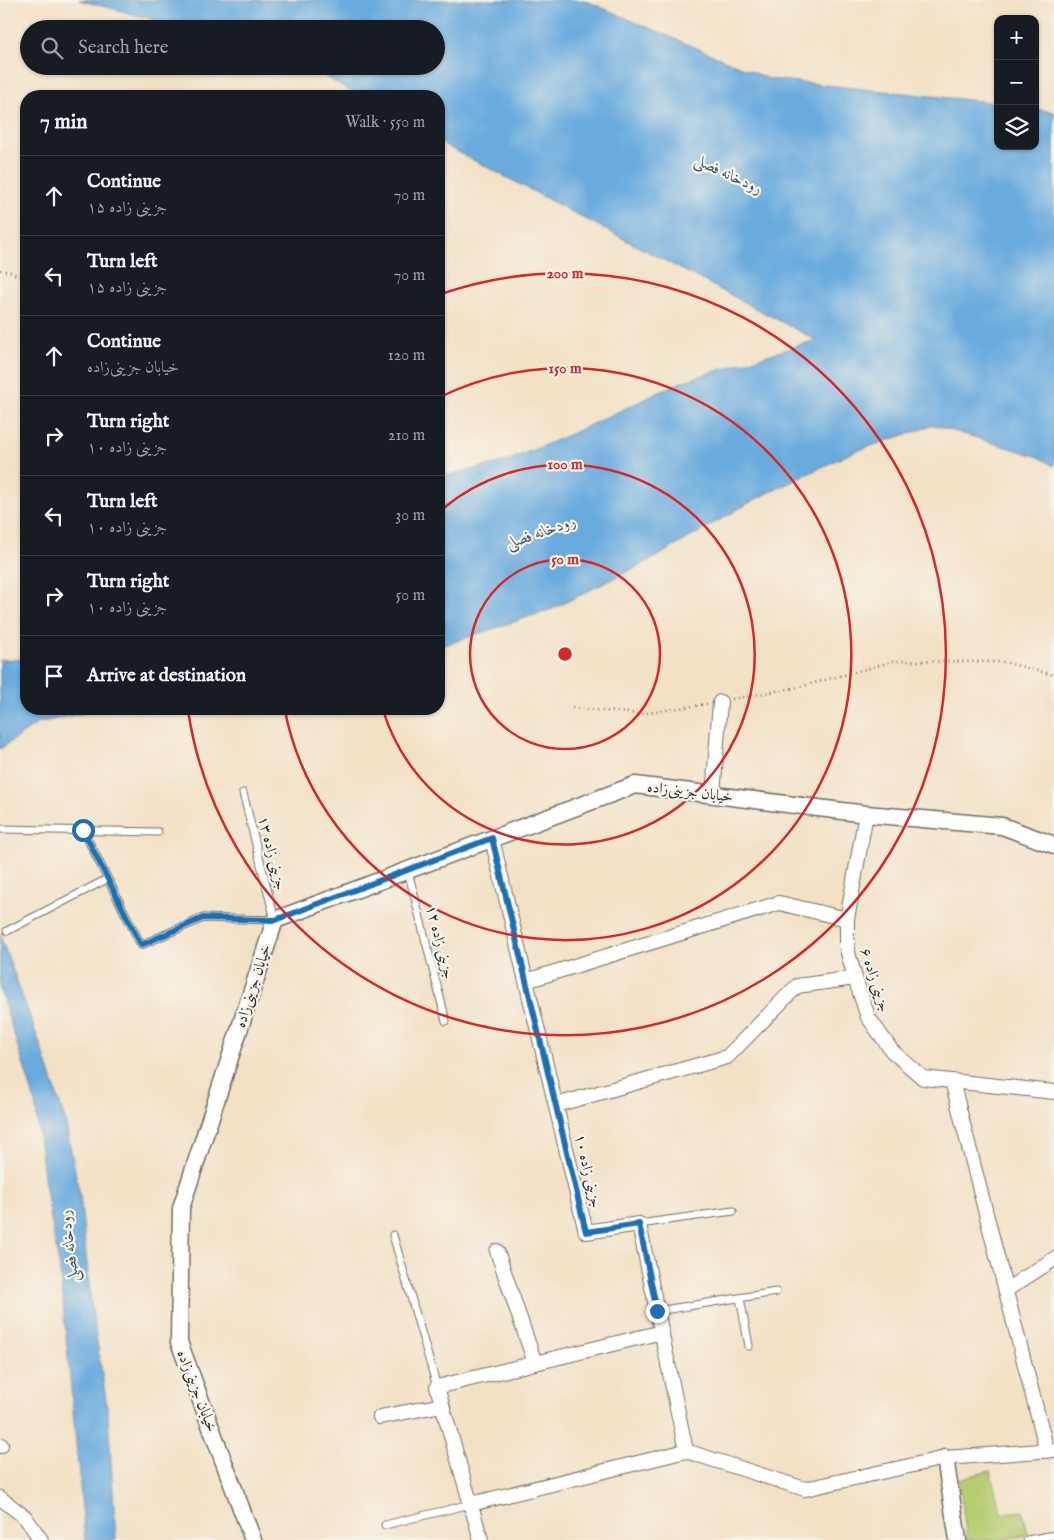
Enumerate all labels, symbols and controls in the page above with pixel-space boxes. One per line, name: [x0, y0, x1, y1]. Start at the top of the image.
map controls: [994, 15, 1039, 150]
button: +: [994, 15, 1039, 60]
search box: [20, 20, 445, 75]
icon: search: [38, 34, 66, 62]
text: Search here: [78, 36, 169, 60]
button: −: [994, 60, 1039, 105]
button: layers: [994, 105, 1039, 150]
text: 7 min: [40, 109, 87, 136]
text: Walk · 550 m: [345, 113, 425, 133]
water label: رودخانه فصلی: [691, 151, 765, 199]
text: Continue: [87, 170, 161, 194]
icon: ahead: [40, 182, 68, 210]
text: 70 m: [394, 186, 425, 206]
text: جزینی زاده ۱۵: [87, 198, 167, 218]
text: Turn left: [87, 250, 158, 274]
icon: left: [40, 262, 68, 290]
text: 200 m: [547, 264, 584, 283]
text: 70 m: [394, 266, 425, 286]
text: جزینی زاده ۱۵: [87, 278, 167, 298]
text: Continue: [87, 330, 161, 354]
icon: ahead: [40, 342, 68, 370]
text: 120 m: [388, 346, 425, 366]
text: خیابان جزینی‌زاده: [87, 358, 179, 378]
text: 150 m: [548, 359, 582, 378]
text: Turn right: [87, 410, 169, 434]
icon: right: [40, 422, 68, 450]
text: 210 m: [388, 426, 425, 446]
text: جزینی زاده ۱۰: [87, 438, 167, 458]
text: 100 m: [547, 455, 583, 474]
text: Turn left: [87, 490, 158, 514]
icon: left: [40, 502, 68, 530]
text: 30 m: [395, 506, 425, 526]
water label: رودخانه فصلی: [503, 512, 579, 554]
text: جزینی زاده ۱۰: [87, 518, 167, 538]
text: 50 m: [551, 550, 579, 569]
text: Turn right: [87, 570, 169, 594]
icon: right: [40, 582, 68, 610]
text: 50 m: [396, 586, 425, 606]
text: جزینی زاده ۱۰: [87, 598, 167, 618]
centre of rings: [556, 645, 574, 663]
icon: arrive: [40, 662, 68, 690]
text: Arrive at destination: [87, 664, 246, 688]
street label: خیابان جزینی‌زاده: [646, 777, 734, 807]
street label: جزینی زاده ۱۳: [254, 814, 290, 892]
route start: [72, 819, 95, 842]
street label: جزینی زاده ۱۲: [422, 903, 458, 981]
street label: خیابان جزینی‌زاده: [231, 942, 275, 1030]
street label: جزینی زاده ۶: [856, 945, 894, 1015]
street label: جزینی زاده ۱۰: [570, 1132, 606, 1210]
water label: رودخانه فصلی: [56, 1209, 84, 1283]
route end: [646, 1300, 669, 1323]
street label: خیابان جزینی‌زاده: [173, 1347, 221, 1435]

